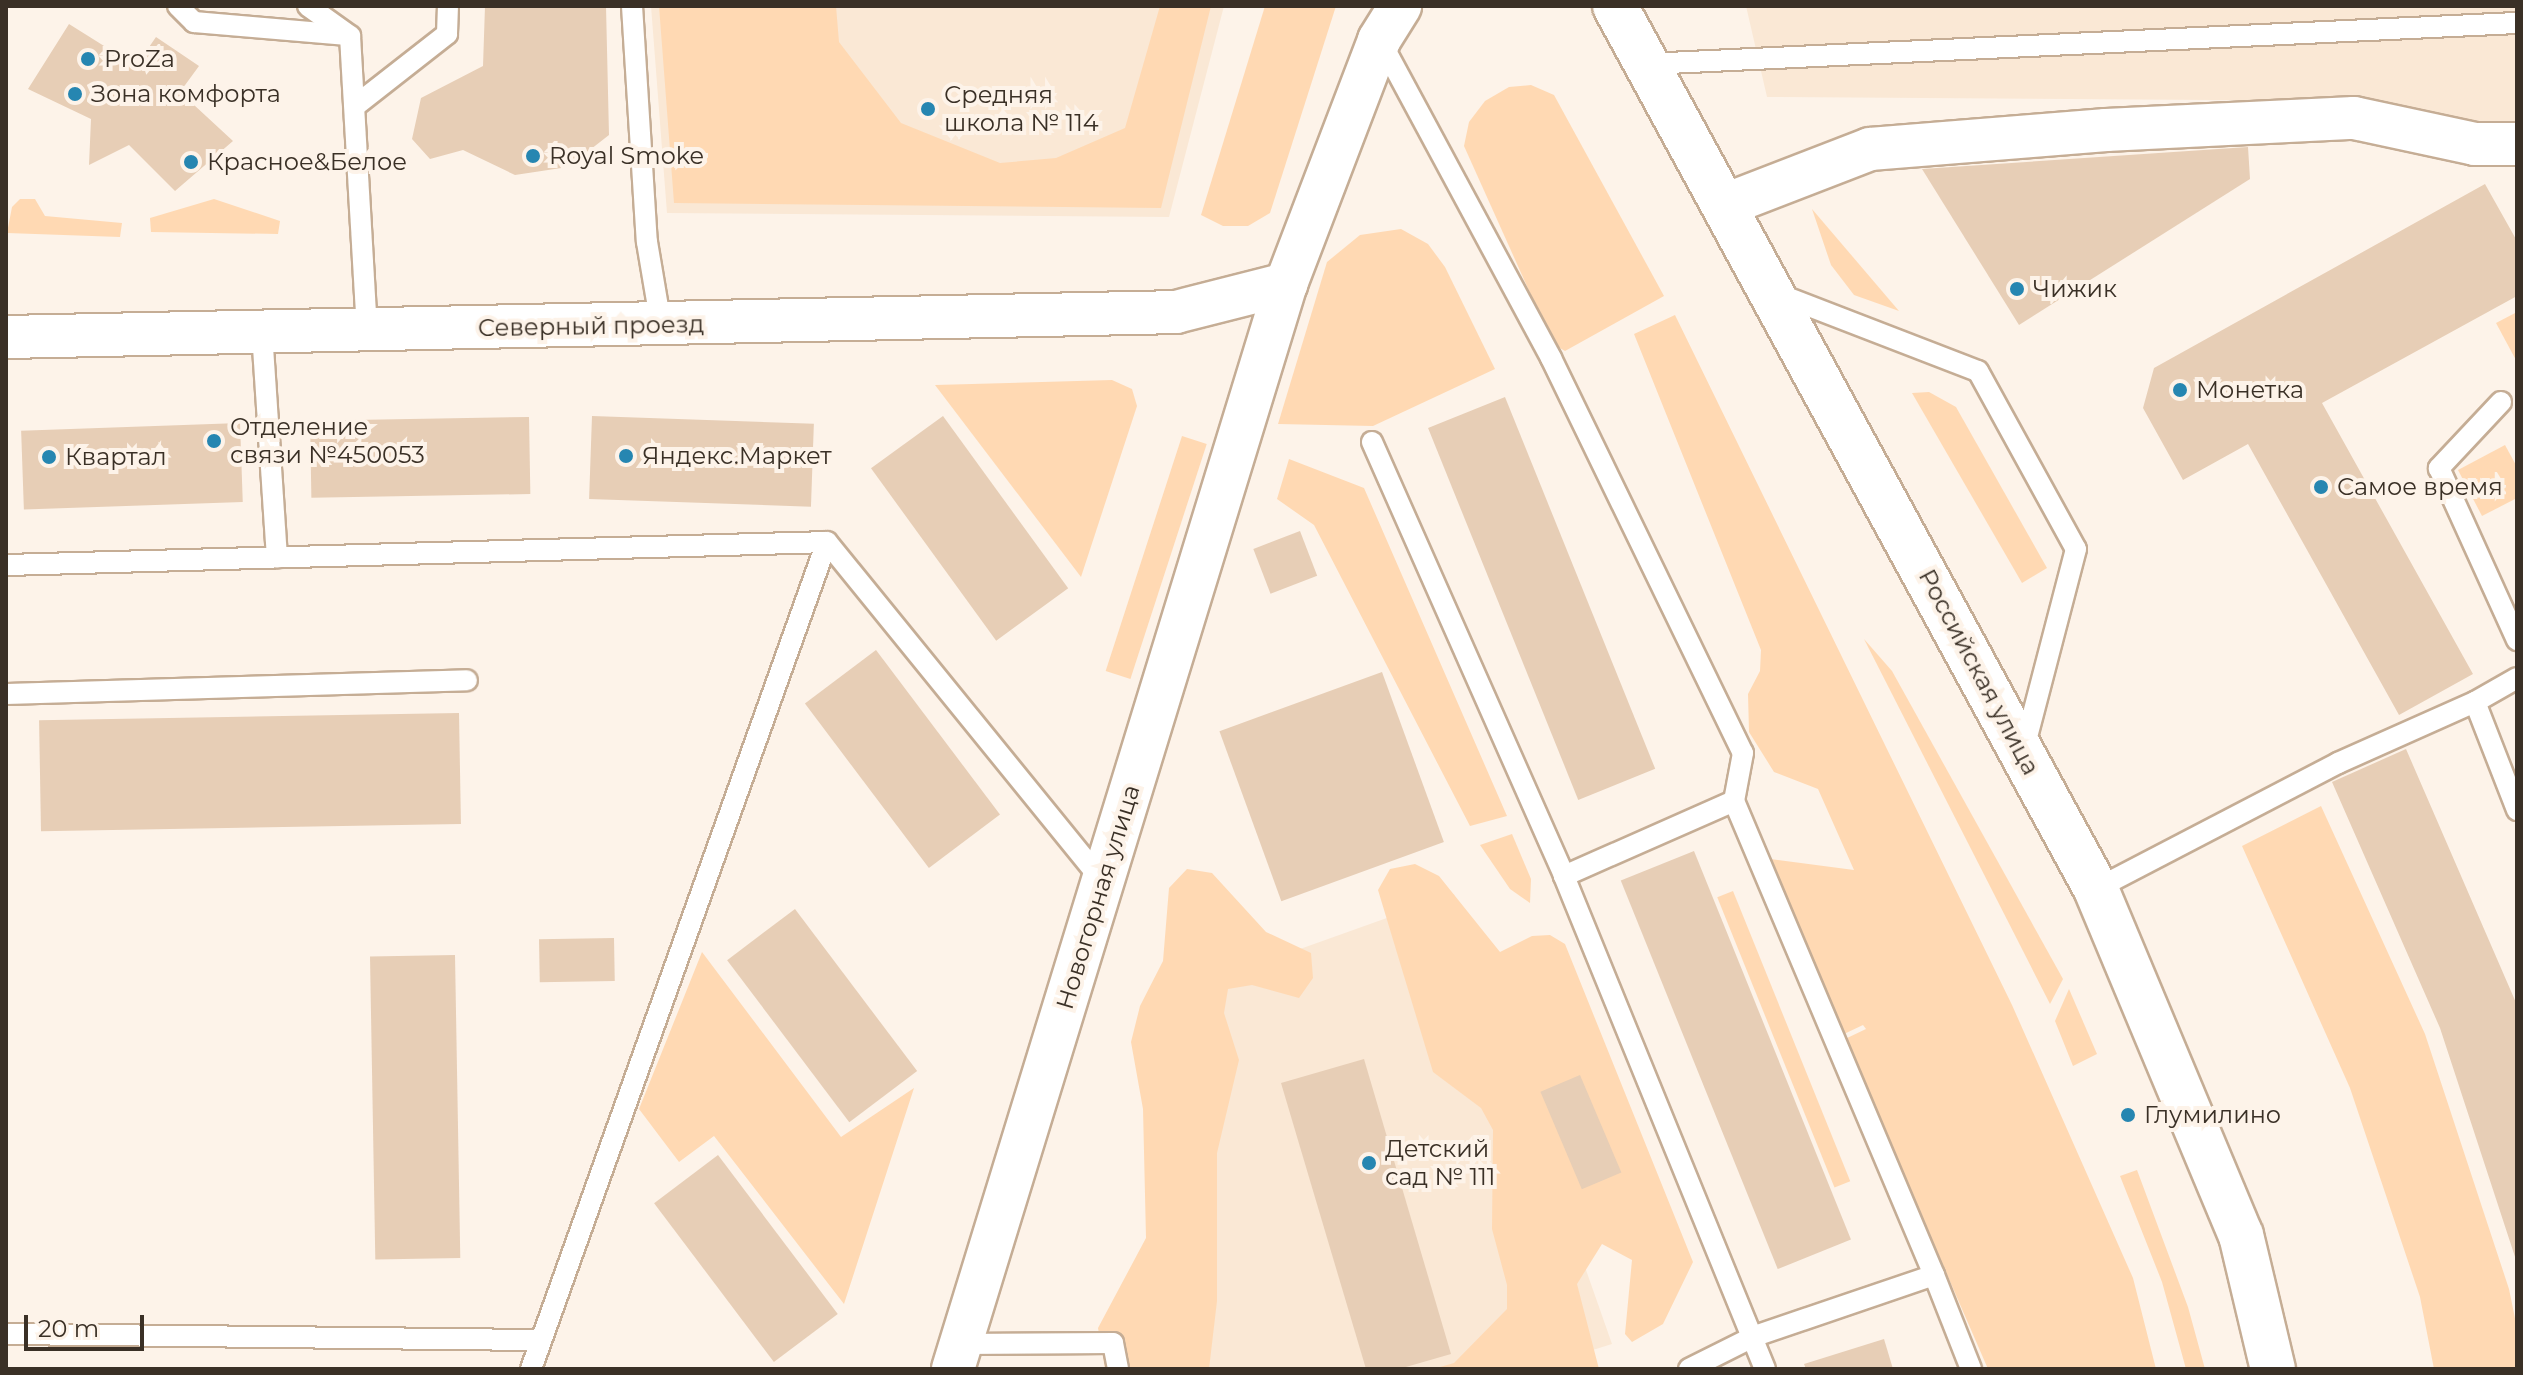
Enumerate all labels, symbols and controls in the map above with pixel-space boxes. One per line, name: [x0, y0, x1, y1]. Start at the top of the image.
place label: ProZa: [104, 45, 175, 73]
marker: ProZa: [79, 50, 97, 68]
place label: Зона комфорта: [91, 80, 281, 108]
place label: Средняя школа № 114: [944, 81, 1099, 137]
marker: Зона комфорта: [66, 85, 84, 103]
marker: Средняя школа № 114: [919, 100, 937, 118]
place label: Royal Smoke: [549, 142, 704, 170]
marker: Royal Smoke: [524, 147, 542, 165]
place label: Красное&Белое: [207, 148, 407, 176]
marker: Красное&Белое: [182, 153, 200, 171]
place label: Чижик: [2033, 275, 2117, 303]
marker: Чижик: [2008, 280, 2026, 298]
street label: Северный проезд: [478, 310, 704, 342]
place label: Монетка: [2196, 376, 2304, 404]
marker: Монетка: [2171, 381, 2189, 399]
place label: Отделение связи №450053: [230, 413, 425, 469]
marker: Отделение связи №450053: [205, 432, 223, 450]
place label: Яндекс.Маркет: [642, 442, 832, 470]
place label: Квартал: [65, 443, 167, 471]
marker: Яндекс.Маркет: [617, 447, 635, 465]
marker: Квартал: [40, 448, 58, 466]
place label: Самое время: [2337, 473, 2503, 501]
marker: Самое время: [2312, 478, 2330, 496]
street label: Российская улица: [1913, 564, 2045, 780]
street label: Новогорная улица: [1050, 781, 1146, 1013]
place label: Глумилино: [2144, 1101, 2281, 1129]
marker: Глумилино: [2119, 1106, 2137, 1124]
place label: Детский сад № 111: [1385, 1135, 1495, 1191]
marker: Детский сад № 111: [1360, 1154, 1378, 1172]
scale bar: [28, 1299, 148, 1349]
text: 20 m: [38, 1314, 99, 1343]

